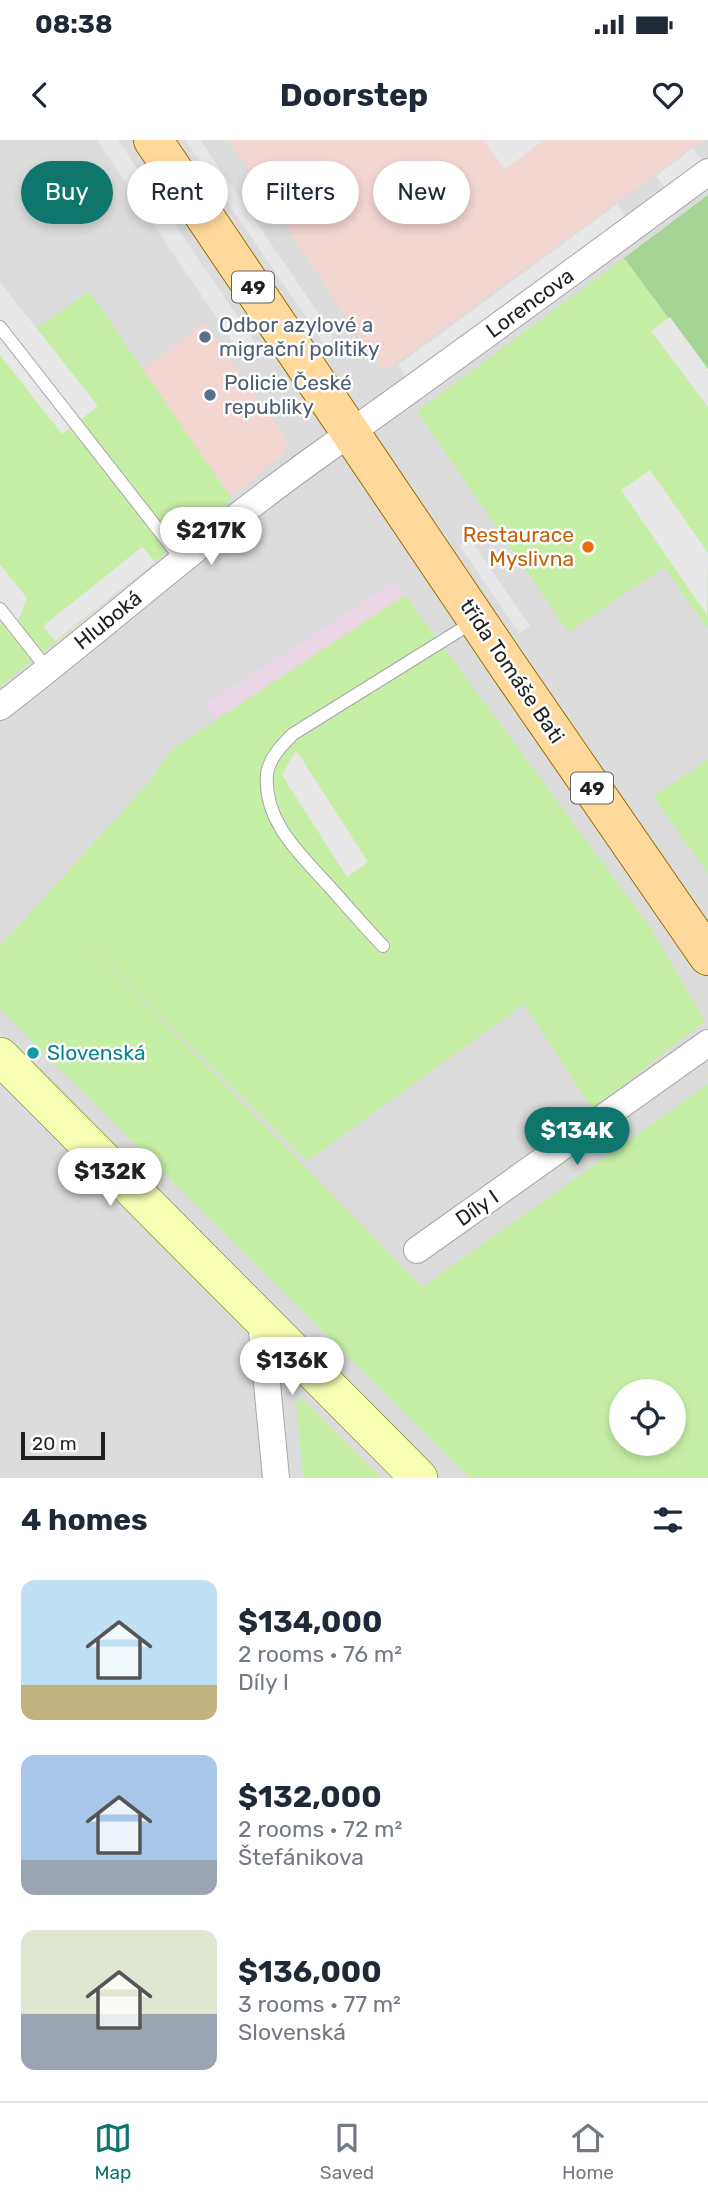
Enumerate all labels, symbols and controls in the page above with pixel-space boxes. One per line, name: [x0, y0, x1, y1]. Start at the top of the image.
text: 08:38: [35, 9, 113, 40]
icon: back: [21, 76, 59, 114]
text: Doorstep: [280, 76, 428, 114]
icon: heart: [649, 76, 687, 114]
chip: Buy: [21, 161, 113, 224]
chip: Rent: [127, 161, 228, 224]
chip: Filters: [242, 161, 359, 224]
chip: New: [373, 161, 470, 224]
street label: Lorencova: [481, 263, 578, 343]
road number: 49: [232, 272, 274, 302]
place label: Odbor azylové a migrační politiky: [219, 312, 380, 361]
marker: Odbor azylové a migrační politiky: [197, 329, 213, 345]
place label: Policie České republiky: [224, 370, 352, 419]
marker: Policie České republiky: [202, 387, 218, 403]
pin: $217K: [162, 508, 260, 567]
text: $217K: [176, 516, 246, 544]
place label: Restaurace Myslivna: [463, 522, 574, 571]
marker: Restaurace Myslivna: [580, 539, 596, 555]
street label: Hluboká: [69, 585, 146, 654]
street label: třída Tomáše Bati: [455, 594, 570, 748]
road number: 49: [571, 772, 613, 804]
place label: Slovenská: [47, 1040, 145, 1065]
marker: Slovenská: [25, 1045, 41, 1061]
pin: $134K: [528, 1108, 626, 1167]
text: $134K: [541, 1116, 613, 1144]
pin: $132K: [61, 1149, 159, 1208]
text: $132K: [74, 1157, 146, 1185]
street label: Díly I: [450, 1184, 503, 1231]
pin: $136K: [243, 1338, 341, 1397]
text: $136K: [256, 1346, 328, 1374]
map controls: [609, 1379, 686, 1456]
button: locate: [609, 1379, 686, 1456]
scale bar: [21, 1429, 105, 1461]
text: 20 m: [32, 1432, 77, 1455]
icon: filters: [649, 1501, 687, 1539]
text: 4 homes: [21, 1502, 148, 1538]
text: $134,000: [238, 1604, 382, 1640]
icon: home: [77, 1608, 161, 1692]
text: 2 rooms · 76 m²: [238, 1640, 402, 1668]
text: Díly I: [238, 1668, 289, 1696]
text: $132,000: [238, 1779, 382, 1815]
icon: home: [77, 1783, 161, 1867]
text: 2 rooms · 72 m²: [238, 1815, 402, 1843]
text: Štefánikova: [238, 1843, 364, 1871]
text: $136,000: [238, 1954, 382, 1990]
icon: home: [77, 1958, 161, 2042]
text: 3 rooms · 77 m²: [238, 1990, 401, 2018]
text: Slovenská: [238, 2018, 346, 2046]
tab: Map: [94, 2119, 132, 2184]
tab: Saved: [320, 2119, 374, 2184]
tab: Home: [562, 2119, 614, 2184]

